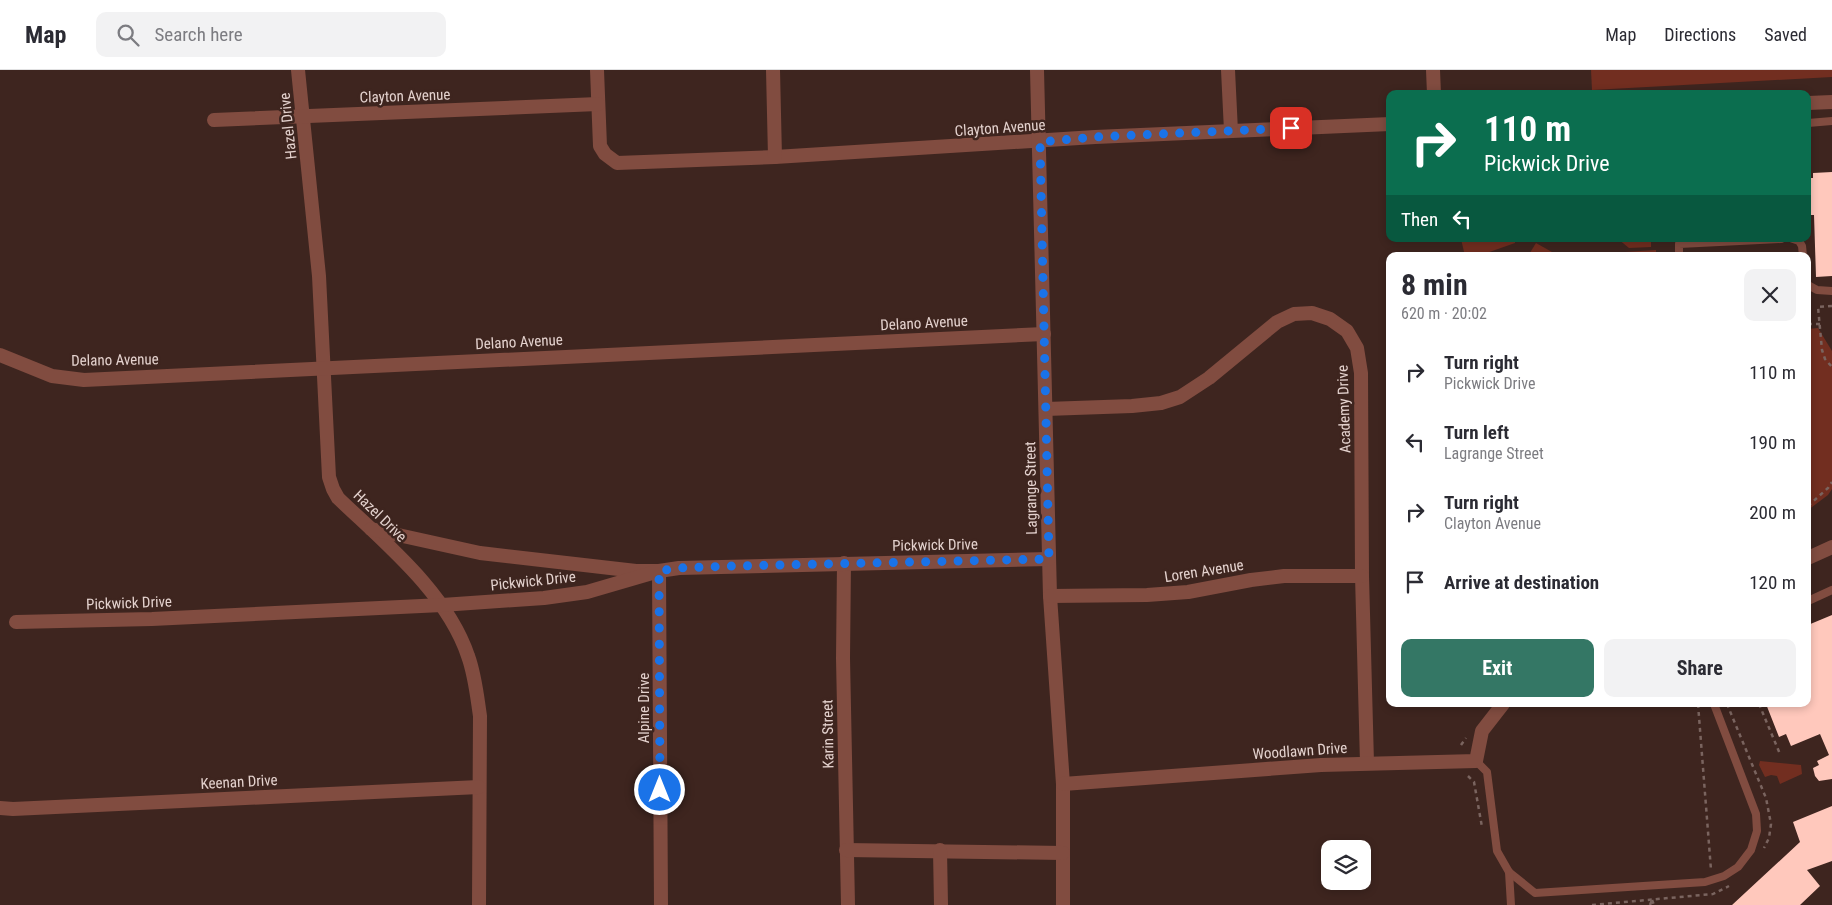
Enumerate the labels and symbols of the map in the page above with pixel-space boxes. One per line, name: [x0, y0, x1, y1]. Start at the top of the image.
street label: Clayton Avenue: [359, 85, 451, 107]
street label: Hazel Drive: [276, 92, 300, 160]
pin: [1270, 107, 1312, 149]
street label: Clayton Avenue: [954, 116, 1046, 140]
street label: Delano Avenue: [880, 312, 968, 334]
street label: Delano Avenue: [475, 331, 563, 353]
street label: Delano Avenue: [71, 350, 159, 370]
street label: Academy Drive: [1333, 365, 1355, 453]
street label: Lagrange Street: [1021, 441, 1041, 535]
street label: Hazel Drive: [350, 486, 410, 546]
street label: Pickwick Drive: [892, 535, 978, 555]
street label: Loren Avenue: [1163, 556, 1245, 586]
street label: Pickwick Drive: [489, 568, 577, 594]
street label: Pickwick Drive: [86, 593, 172, 613]
street label: Alpine Drive: [635, 673, 653, 743]
street label: Karin Street: [818, 699, 838, 769]
street label: Woodlawn Drive: [1252, 739, 1348, 763]
position arrow: [633, 763, 685, 815]
street label: Keenan Drive: [200, 771, 278, 793]

